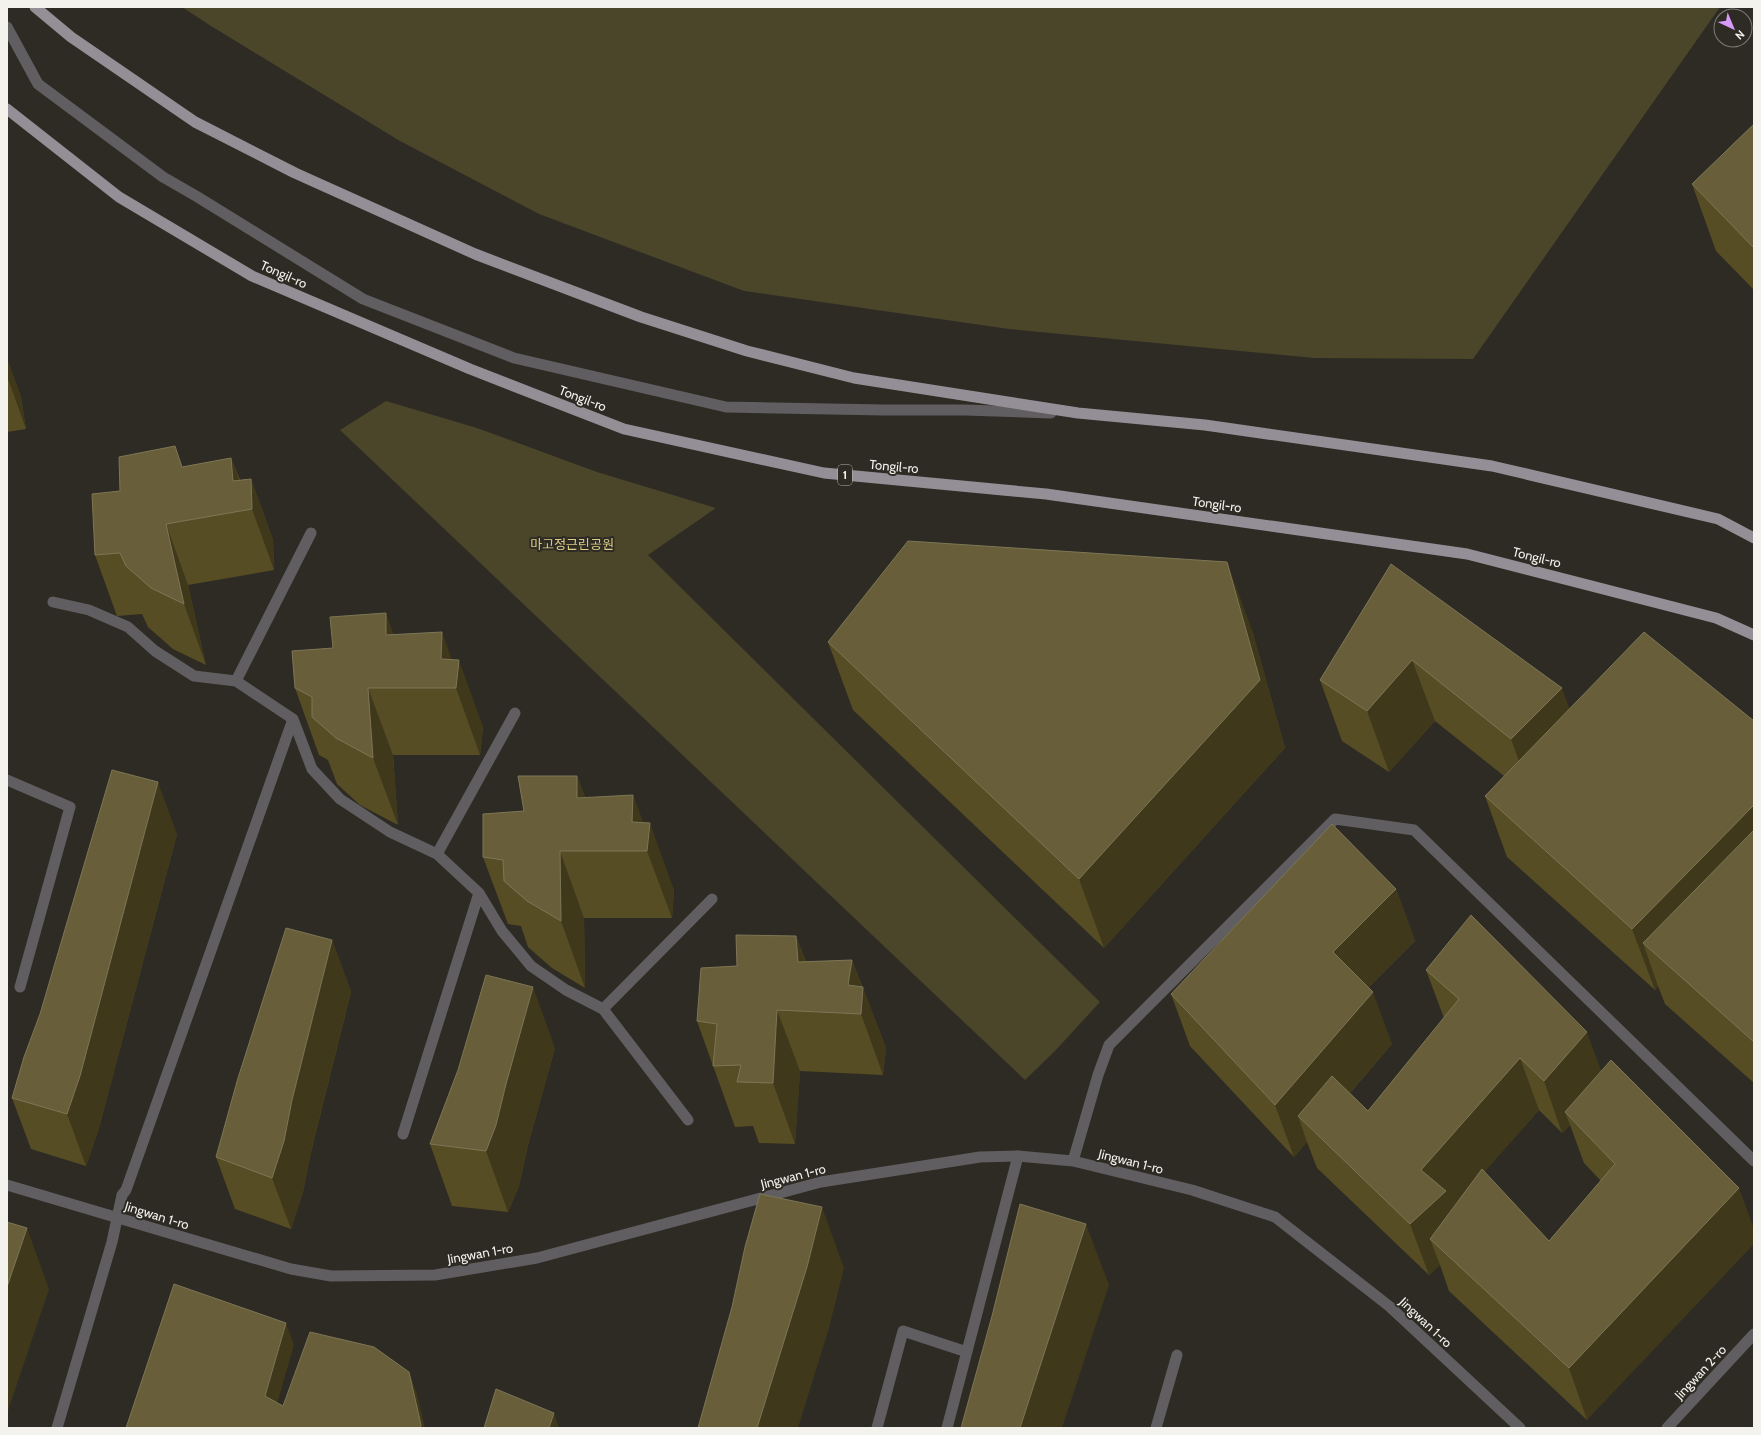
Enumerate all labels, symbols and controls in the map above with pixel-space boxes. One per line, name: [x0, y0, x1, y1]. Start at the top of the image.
north arrow: [1713, 8, 1753, 48]
text: N: [1732, 27, 1748, 43]
street label: Tongil-ro: [258, 257, 310, 291]
street label: Tongil-ro: [557, 382, 609, 414]
street label: Tongil-ro: [869, 456, 919, 476]
road number: 1: [838, 465, 852, 485]
street label: Tongil-ro: [1191, 493, 1243, 515]
park label: 마고정근린공원: [530, 536, 614, 552]
street label: Tongil-ro: [1511, 543, 1563, 571]
street label: Jingwan 1-ro: [1096, 1145, 1165, 1177]
street label: Jingwan 1-ro: [758, 1160, 827, 1192]
street label: Jingwan 1-ro: [122, 1197, 191, 1232]
street label: Jingwan 1-ro: [445, 1239, 514, 1267]
street label: Jingwan 1-ro: [1396, 1293, 1456, 1350]
street label: Jingwan 2-ro: [1670, 1341, 1729, 1403]

